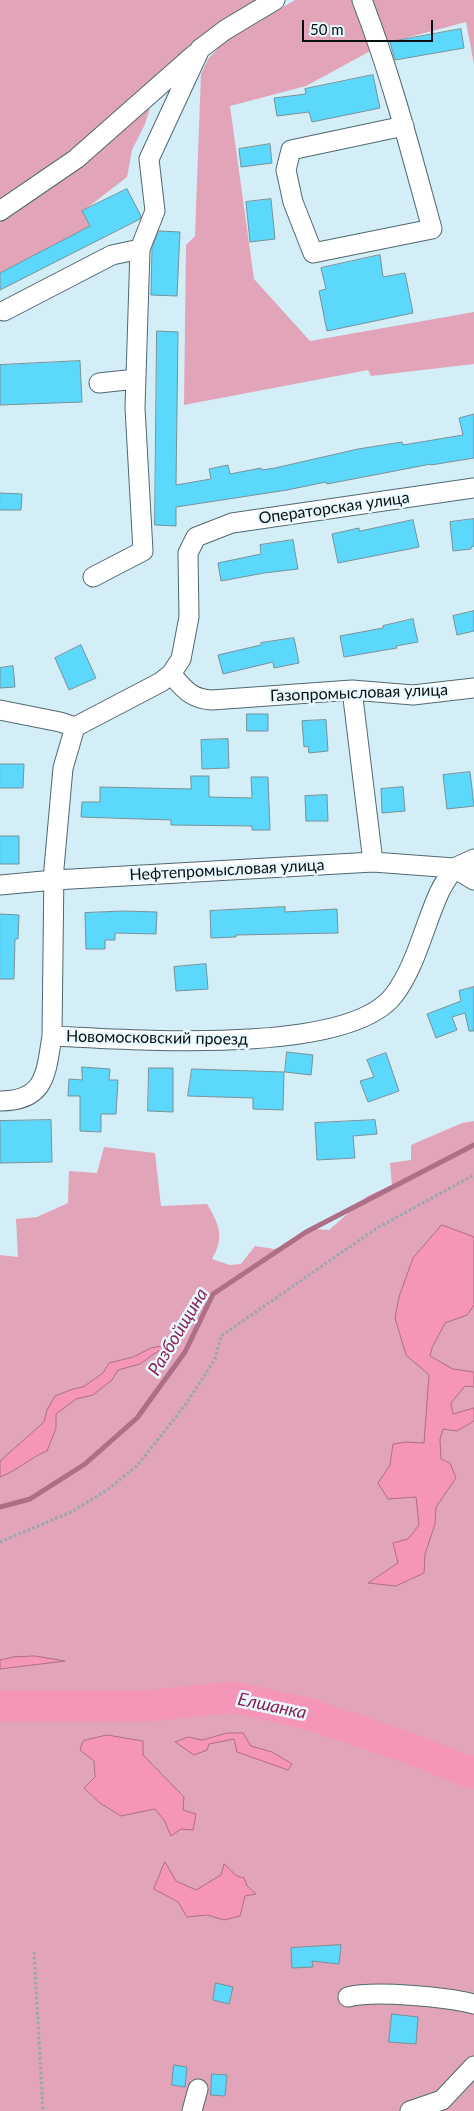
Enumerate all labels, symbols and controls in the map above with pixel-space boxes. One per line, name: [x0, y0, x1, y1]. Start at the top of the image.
scale bar: [304, 10, 435, 42]
text: 50 m: [310, 20, 344, 38]
street label: Операторская улица: [257, 488, 411, 528]
street label: Газопромысловая улица: [270, 680, 448, 706]
street label: Нефтепромысловая улица: [129, 855, 325, 885]
street label: Новомосковский проезд: [66, 1027, 248, 1049]
water label: Разбойщина: [144, 1284, 212, 1380]
water label: Елшанка: [236, 1688, 308, 1724]

